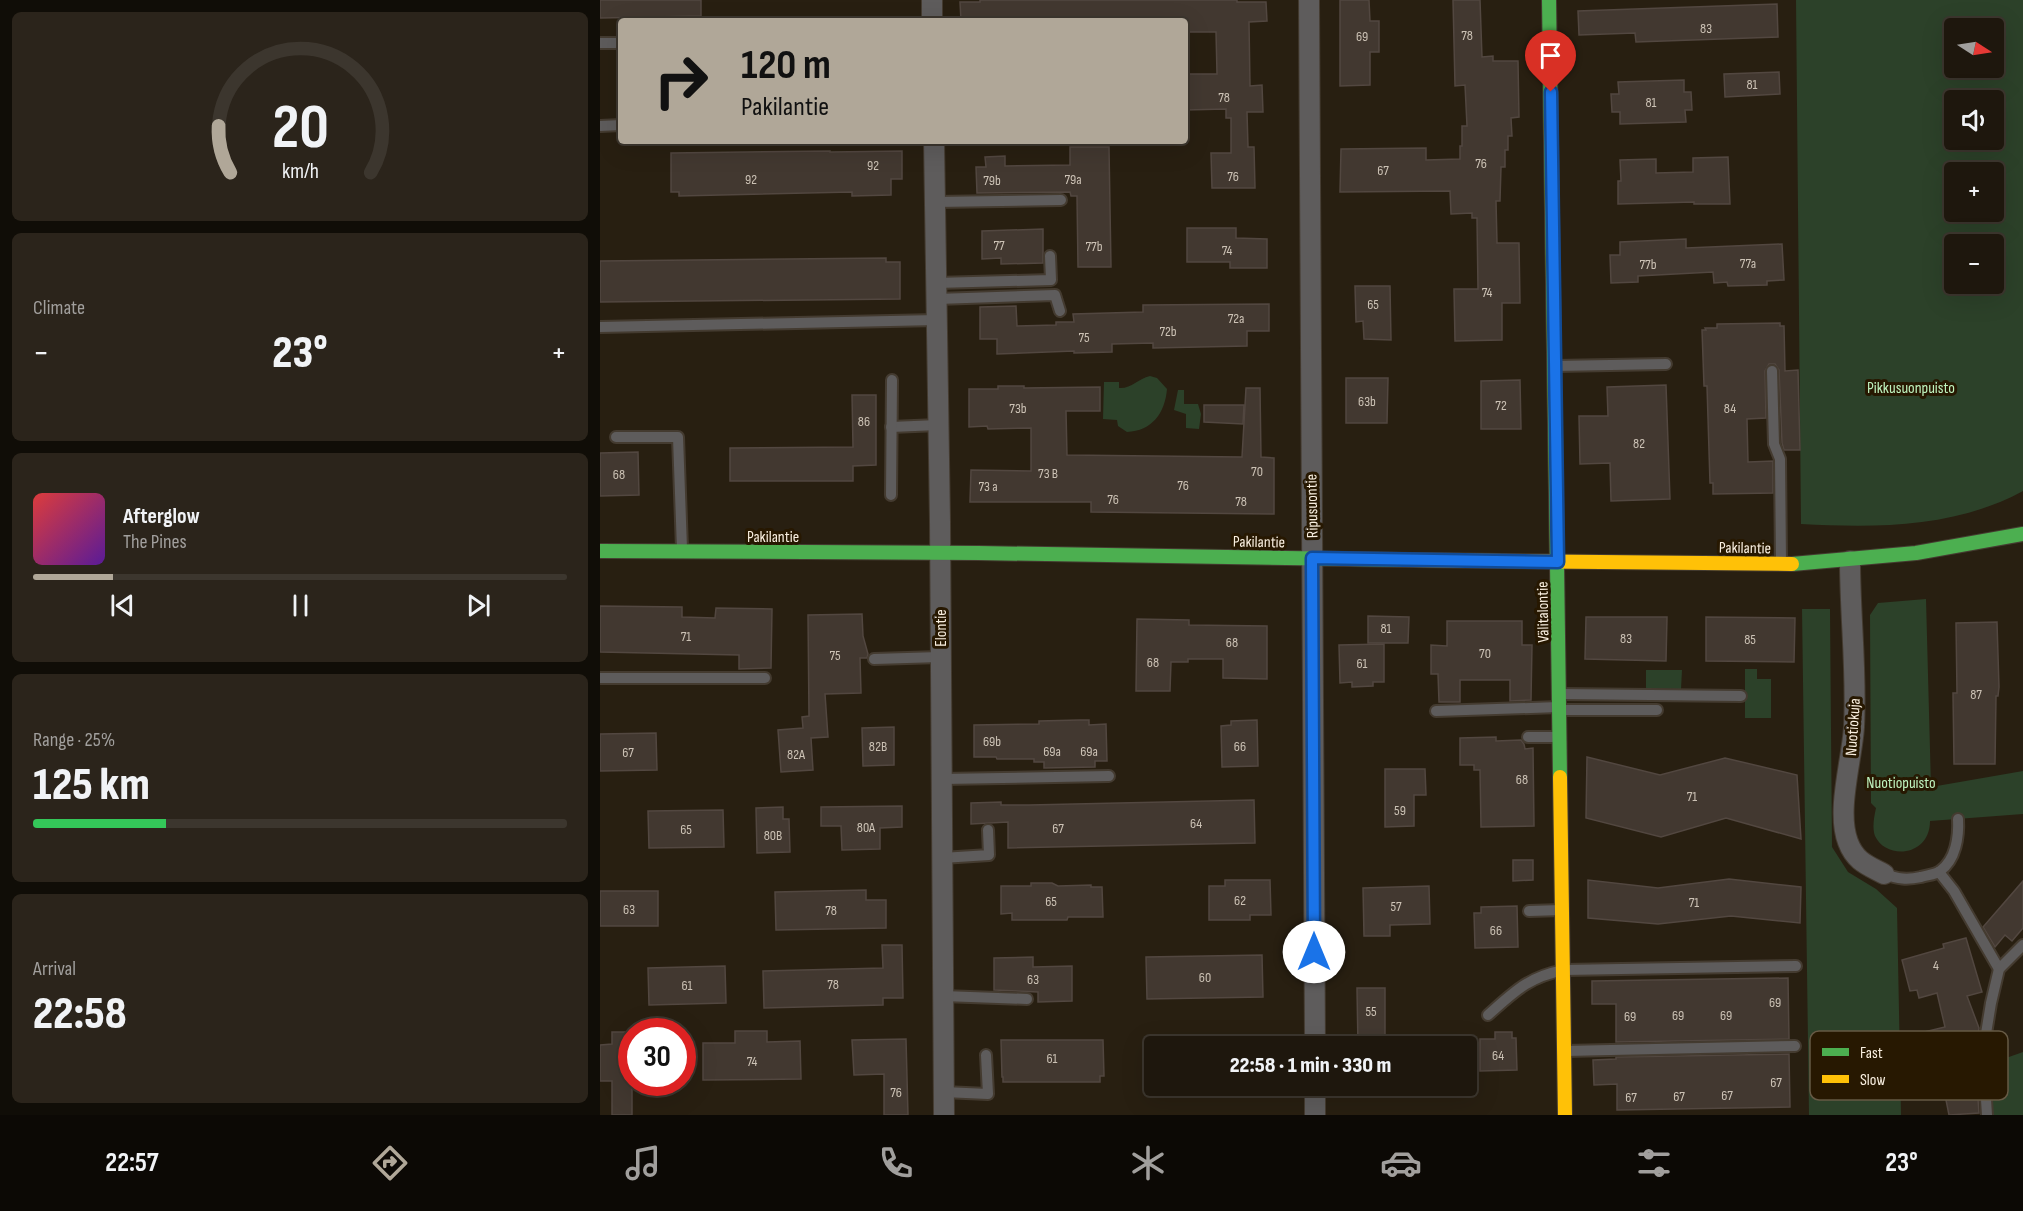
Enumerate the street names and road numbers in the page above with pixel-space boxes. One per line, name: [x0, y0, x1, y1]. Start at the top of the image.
street label: Ripusuontie: [1302, 474, 1323, 538]
street label: Pakilantie: [747, 528, 799, 547]
street label: Pakilantie: [1233, 533, 1285, 552]
street label: Pakilantie: [1719, 539, 1771, 558]
street label: Välitalontie: [1533, 581, 1554, 643]
street label: Elontie: [932, 609, 951, 647]
street label: Nuotiokuja: [1842, 698, 1865, 757]

